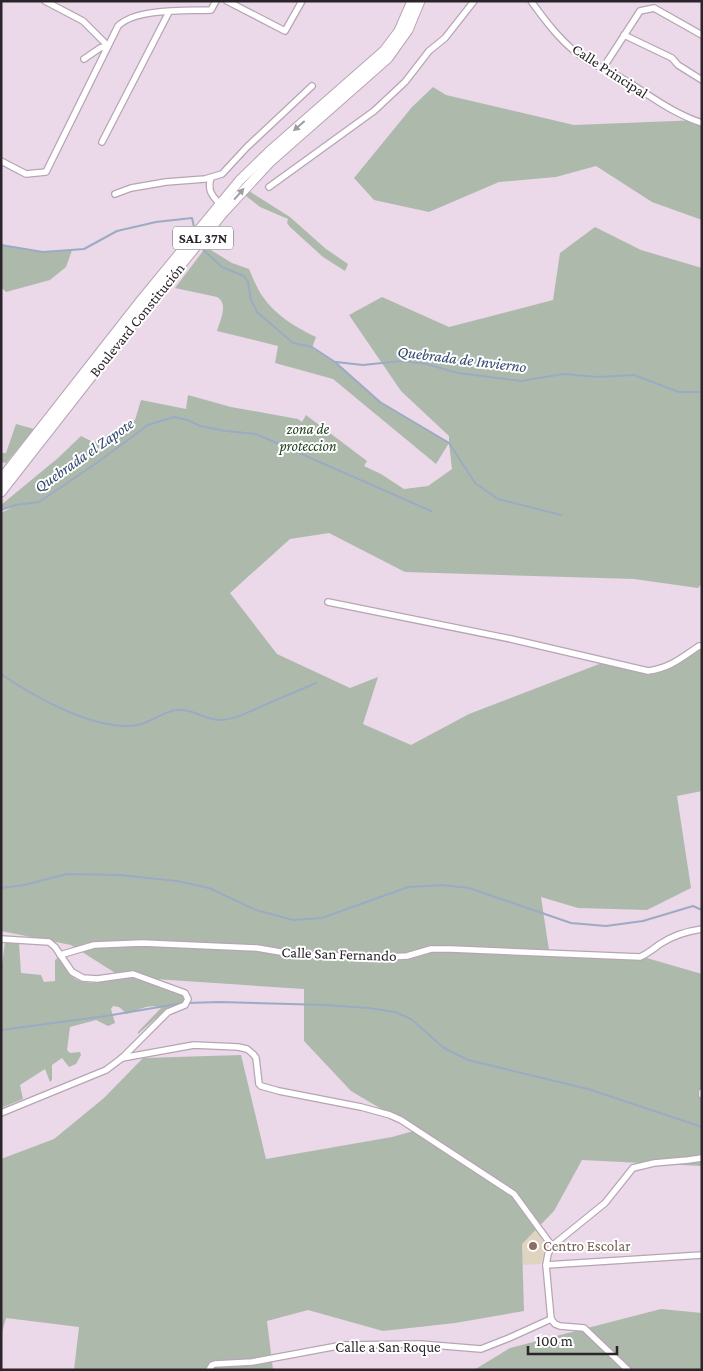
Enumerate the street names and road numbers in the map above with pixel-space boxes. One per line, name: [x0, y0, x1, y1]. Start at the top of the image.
street label: Calle Principal: [569, 41, 651, 102]
road number: SAL 37N: [173, 227, 233, 250]
street label: Boulevard Constitución: [86, 260, 188, 380]
street label: Calle San Fernando: [281, 944, 397, 964]
street label: Calle a San Roque: [335, 1339, 441, 1356]

